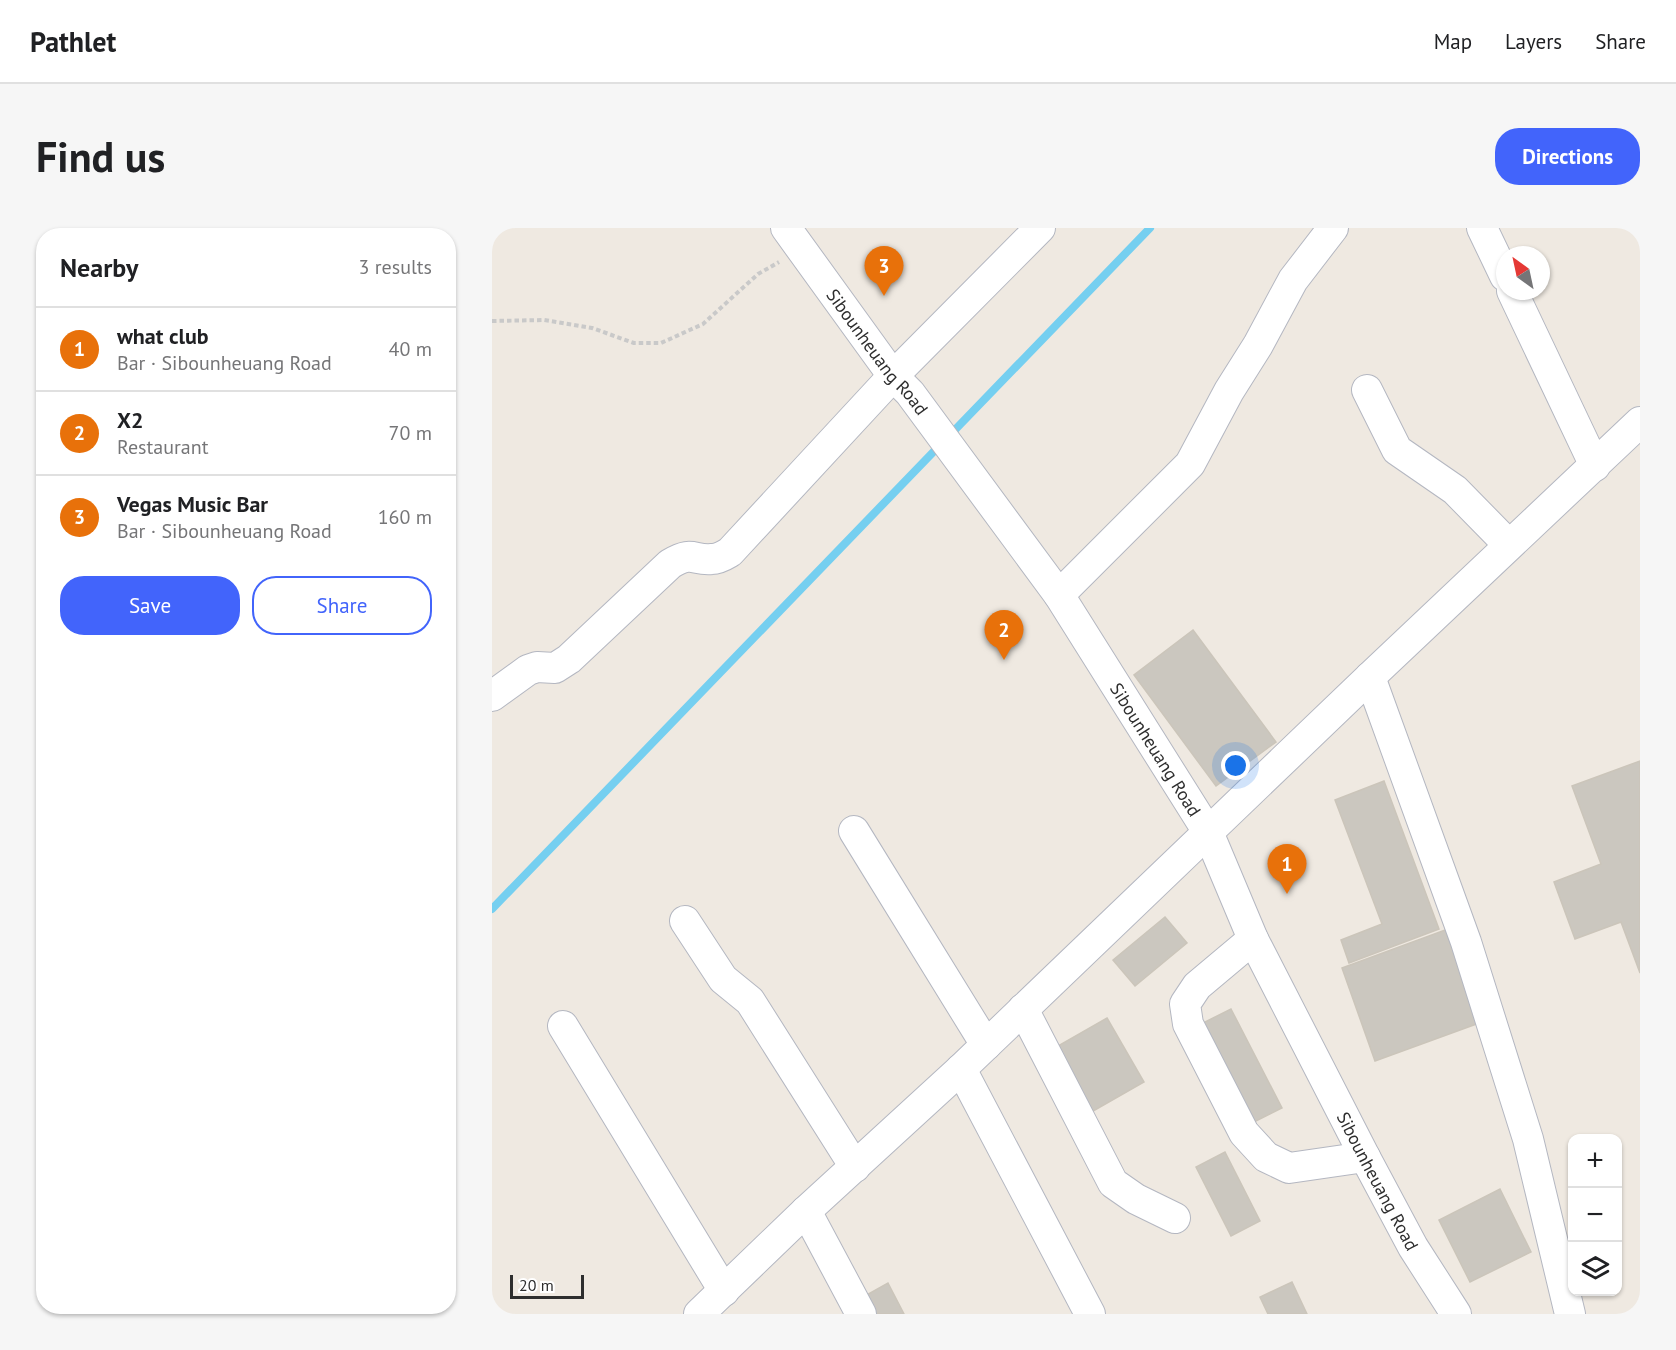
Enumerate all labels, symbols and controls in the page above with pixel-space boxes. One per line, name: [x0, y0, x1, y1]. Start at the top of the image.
text: Pathlet: [30, 23, 116, 60]
text: Map: [1434, 28, 1472, 55]
text: Layers: [1505, 28, 1562, 55]
text: Share: [1595, 28, 1646, 55]
button: Directions: [1495, 128, 1640, 185]
text: Find us: [36, 129, 165, 184]
north arrow: [1496, 246, 1550, 300]
pin: 3: [864, 247, 904, 296]
text: Nearby: [60, 251, 138, 284]
text: 3 results: [359, 254, 432, 280]
street label: Sibounheuang Road: [822, 284, 934, 419]
text: what club: [117, 322, 209, 350]
text: 1: [74, 336, 85, 362]
text: 40 m: [389, 336, 432, 362]
text: Bar · Sibounheuang Road: [117, 350, 332, 376]
text: X2: [117, 406, 143, 434]
text: 2: [74, 420, 85, 446]
text: 70 m: [389, 420, 432, 446]
text: Restaurant: [117, 434, 208, 460]
text: Vegas Music Bar: [117, 490, 268, 518]
text: 3: [74, 504, 85, 530]
text: 160 m: [378, 504, 432, 530]
text: Bar · Sibounheuang Road: [117, 518, 332, 544]
button: Save: [60, 576, 240, 635]
button: Share: [252, 576, 432, 635]
pin: 2: [984, 610, 1024, 660]
street label: Sibounheuang Road: [1105, 678, 1207, 820]
your location: [1221, 751, 1250, 780]
pin: 1: [1268, 844, 1306, 894]
street label: Sibounheuang Road: [1332, 1108, 1424, 1254]
map controls: [1568, 1134, 1622, 1296]
button: +: [1568, 1134, 1622, 1188]
button: −: [1568, 1188, 1622, 1242]
button: layers: [1568, 1242, 1622, 1296]
scale bar: [510, 1272, 584, 1300]
text: 20 m: [519, 1275, 554, 1295]

